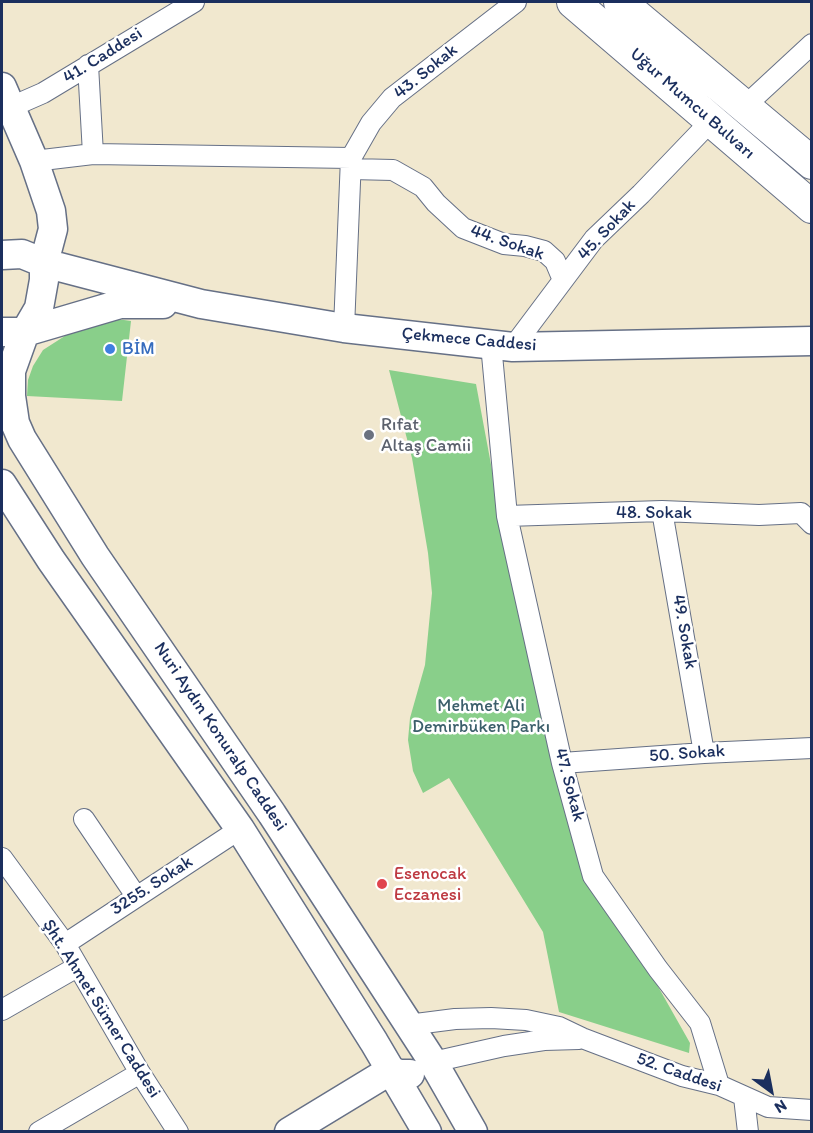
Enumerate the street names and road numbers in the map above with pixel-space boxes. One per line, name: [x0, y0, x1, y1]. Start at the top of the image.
street label: 41. Caddesi: [59, 23, 147, 89]
street label: 43. Sokak: [390, 40, 462, 104]
street label: Uğur Mumcu Bulvarı: [625, 44, 759, 164]
street label: 45. Sokak: [573, 195, 641, 265]
street label: 44. Sokak: [467, 220, 547, 266]
street label: Çekmece Caddesi: [401, 323, 537, 357]
street label: 48. Sokak: [616, 502, 692, 524]
street label: 49. Sokak: [667, 593, 701, 671]
street label: Nuri Aydın Konuralp Caddesi: [149, 638, 291, 836]
street label: 50. Sokak: [648, 741, 726, 767]
street label: 47. Sokak: [549, 746, 589, 824]
street label: 3255. Sokak: [107, 852, 197, 920]
street label: Şht. Ahmet Sümer Caddesi: [37, 916, 165, 1102]
street label: 52. Caddesi: [633, 1048, 725, 1098]

